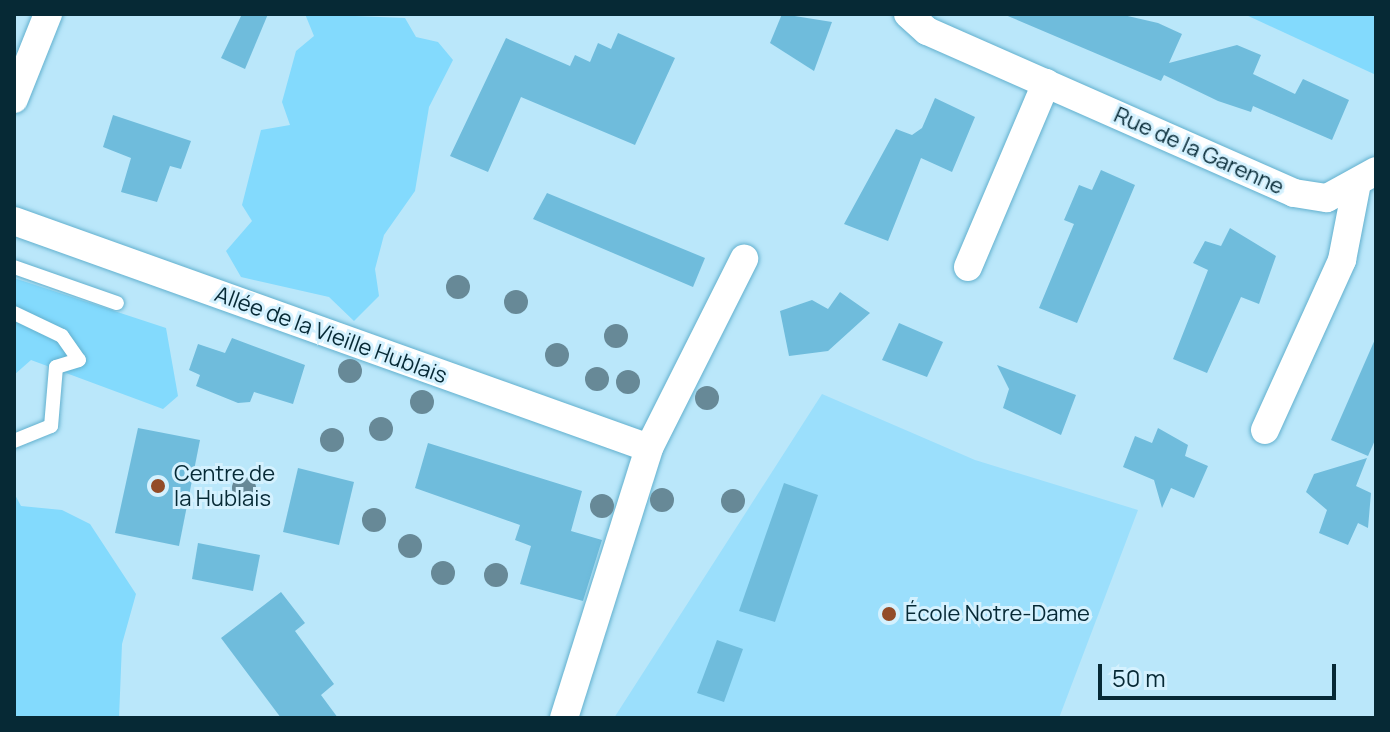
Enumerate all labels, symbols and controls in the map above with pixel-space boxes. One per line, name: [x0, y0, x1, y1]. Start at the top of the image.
street label: Rue de la Garenne: [1110, 102, 1288, 200]
street label: Allée de la Vieille Hublais: [211, 281, 451, 389]
place label: Centre de la Hublais: [174, 460, 275, 512]
marker: Centre de la Hublais: [149, 477, 167, 495]
place label: École Notre-Dame: [905, 601, 1090, 627]
marker: École Notre-Dame: [880, 605, 898, 623]
scale bar: [1102, 648, 1340, 698]
text: 50 m: [1112, 661, 1166, 694]

